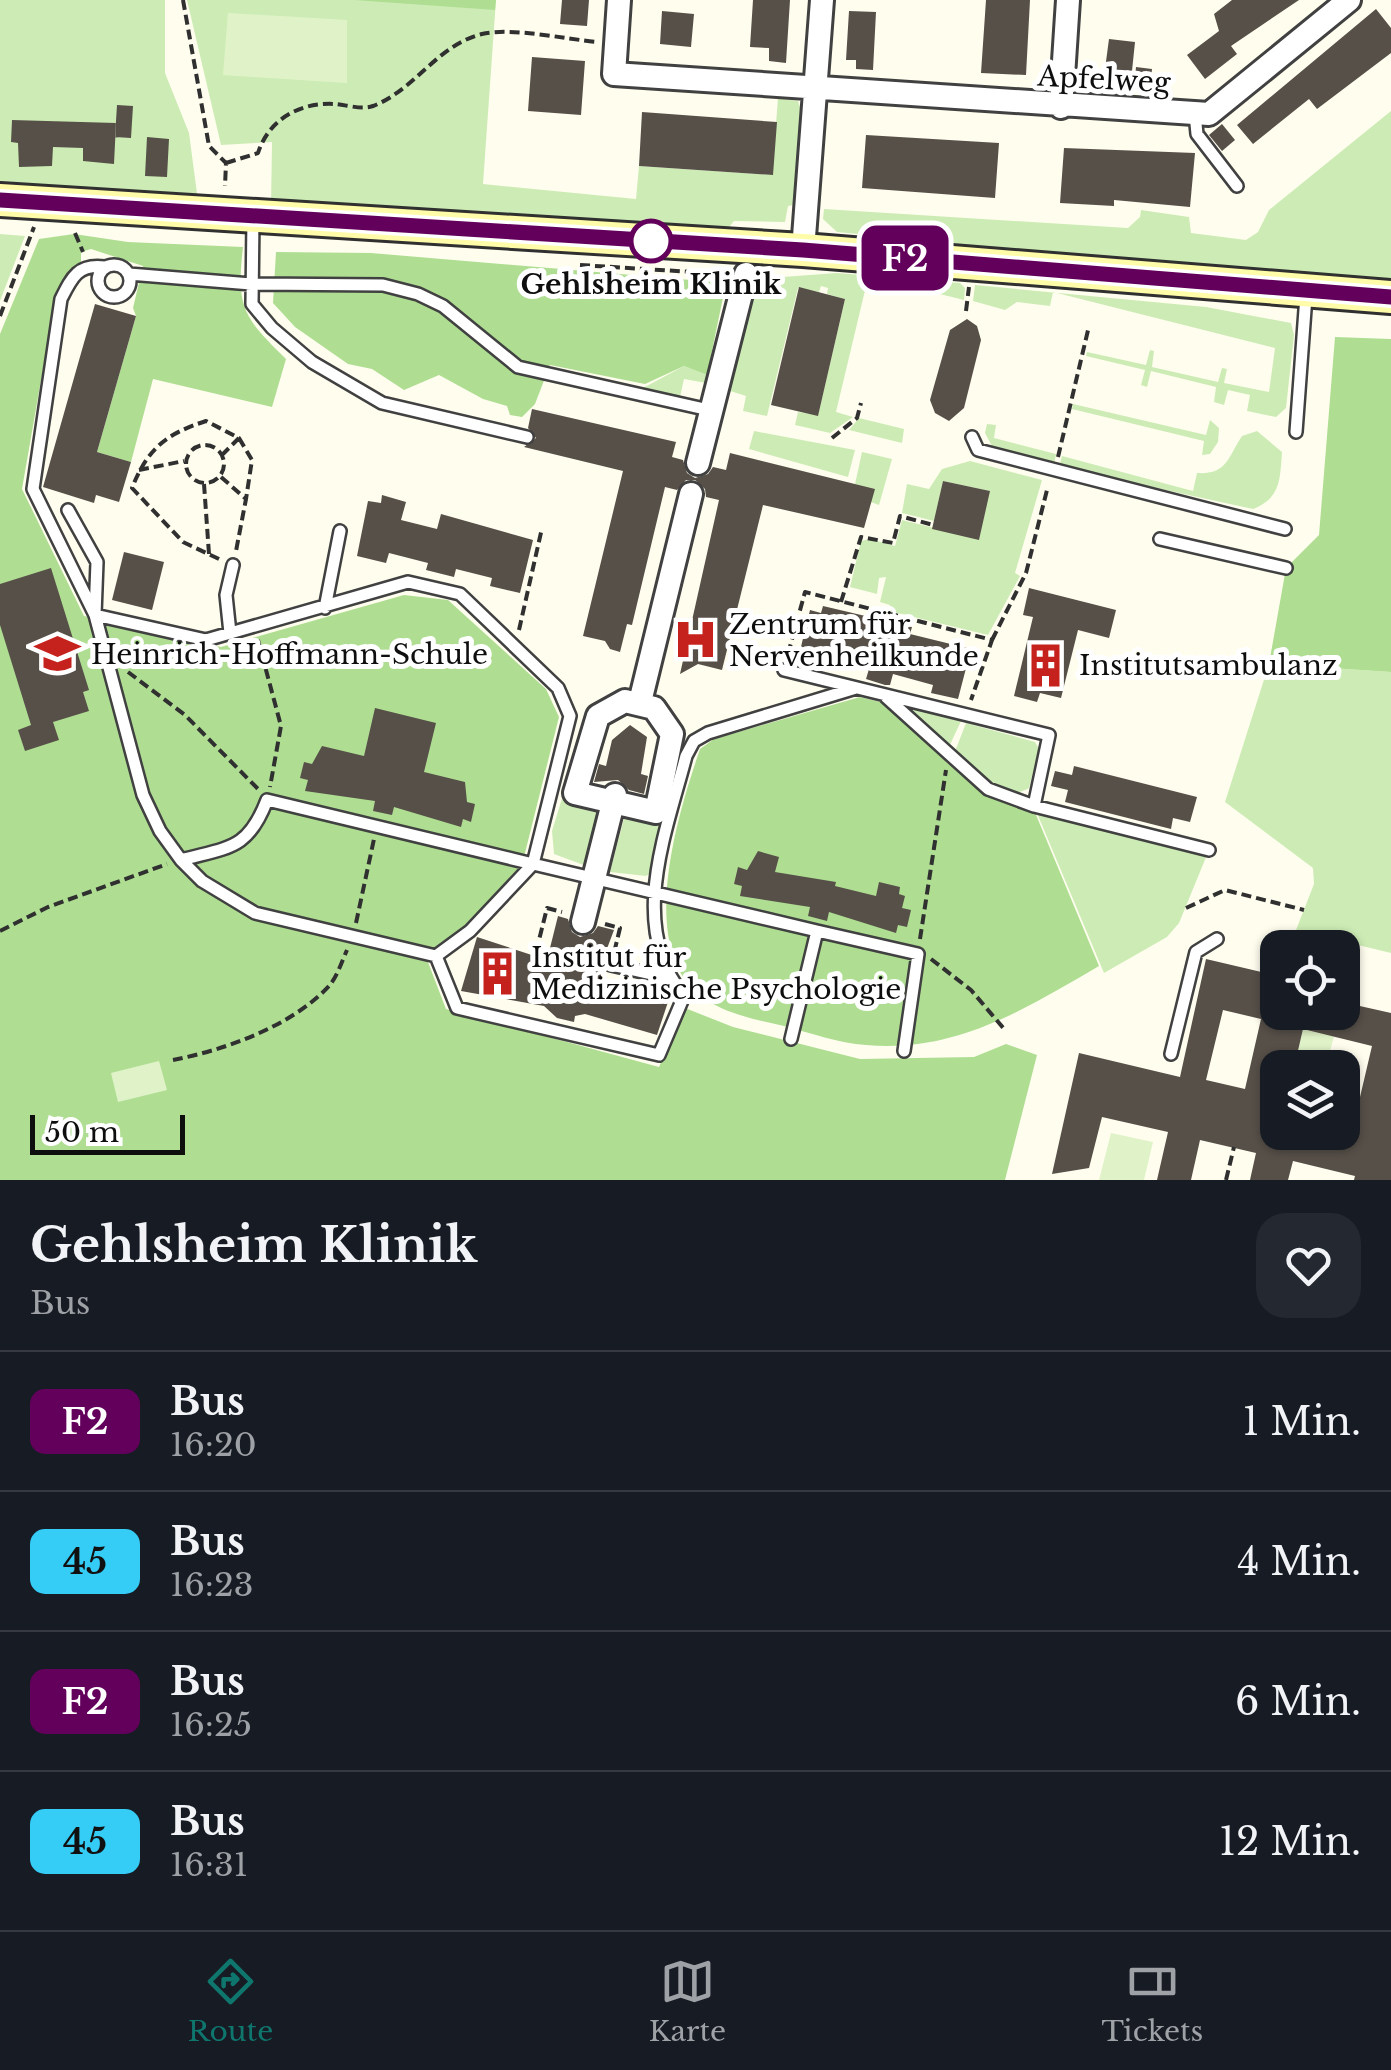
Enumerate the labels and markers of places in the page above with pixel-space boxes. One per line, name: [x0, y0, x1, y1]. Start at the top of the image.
marker: Gehlsheim Klinik: [630, 220, 672, 262]
place label: Gehlsheim Klinik: [521, 267, 782, 302]
place label: Zentrum für Nervenheilkunde: [729, 607, 979, 674]
hospital icon: Zentrum für Nervenheilkunde: [672, 616, 720, 664]
school or university icon: Heinrich-Hoffmann-Schule: [34, 630, 82, 678]
place label: Heinrich-Hoffmann-Schule: [91, 637, 488, 672]
building icon: Institutsambulanz: [1022, 641, 1070, 689]
place label: Institutsambulanz: [1079, 648, 1338, 683]
place label: Institut für Medizinische Psychologie: [531, 940, 901, 1007]
building icon: Institut für Medizinische Psychologie: [474, 949, 522, 997]

